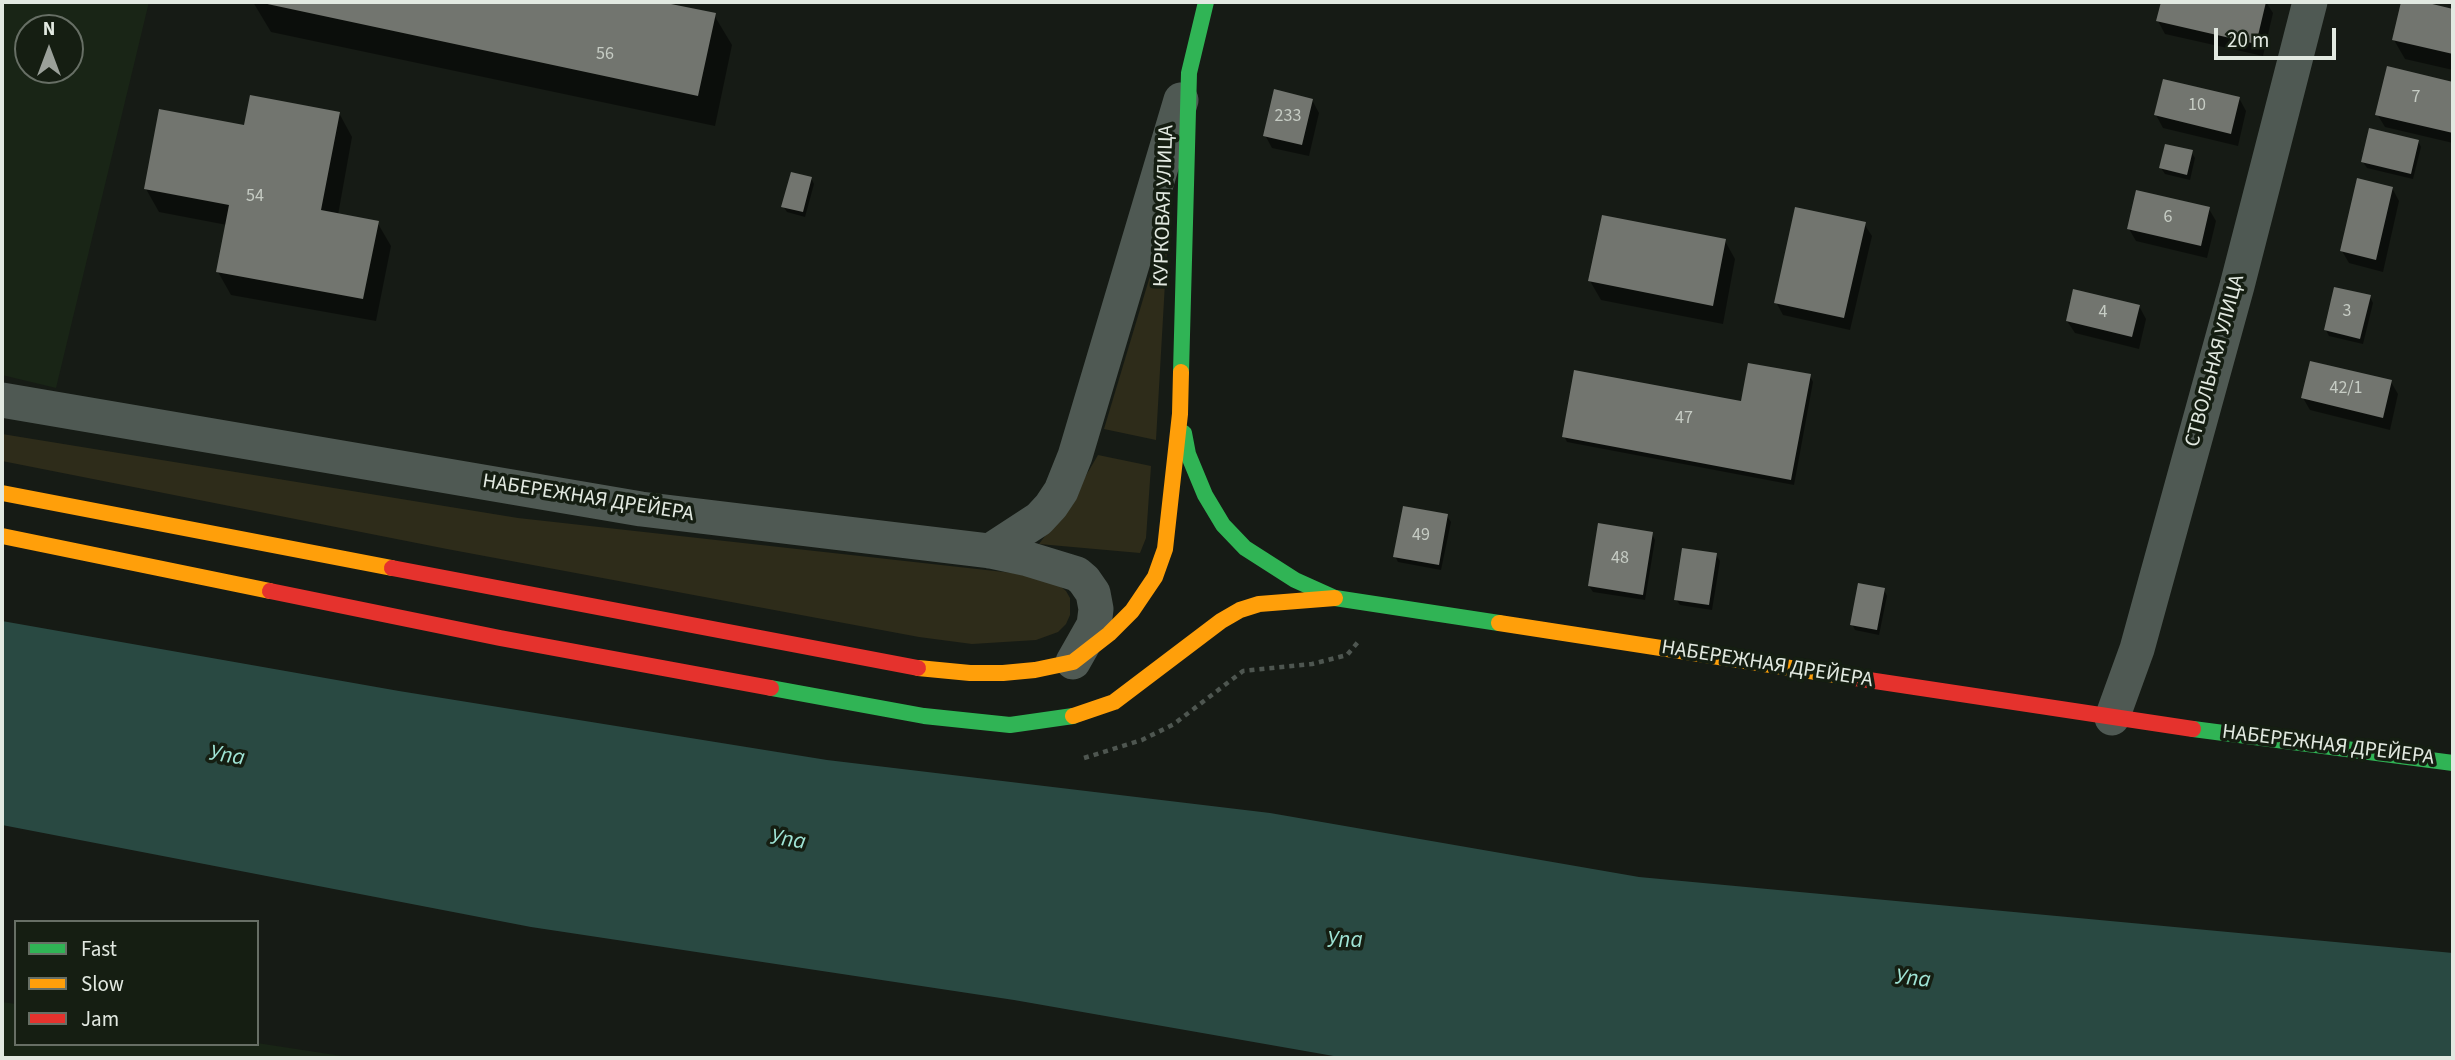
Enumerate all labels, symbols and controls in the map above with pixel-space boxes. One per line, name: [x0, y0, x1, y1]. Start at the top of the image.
north arrow: [14, 14, 84, 84]
scale bar: [2217, 14, 2340, 58]
text: N: [43, 16, 55, 43]
text: 20 m: [2227, 25, 2269, 55]
house number: 56: [596, 44, 614, 66]
house number: 7: [2412, 87, 2420, 109]
house number: 10: [2188, 95, 2206, 117]
house number: 233: [1275, 106, 1301, 128]
street label: КУРКОВАЯ УЛИЦА: [1150, 124, 1180, 288]
house number: 54: [246, 186, 264, 208]
house number: 6: [2164, 207, 2172, 229]
street label: СТВОЛЬНАЯ УЛИЦА: [2181, 272, 2251, 450]
house number: 3: [2343, 301, 2351, 323]
house number: 4: [2099, 302, 2107, 324]
house number: 42/1: [2329, 378, 2363, 400]
house number: 47: [1675, 408, 1693, 430]
street label: НАБЕРЕЖНАЯ ДРЕЙЕРА: [481, 470, 695, 528]
house number: 49: [1412, 525, 1430, 547]
house number: 48: [1611, 548, 1629, 570]
street label: НАБЕРЕЖНАЯ ДРЕЙЕРА: [1660, 636, 1874, 694]
street label: НАБЕРЕЖНАЯ ДРЕЙЕРА: [2220, 720, 2436, 772]
water label: Упа: [207, 741, 247, 773]
water label: Упа: [768, 825, 808, 857]
legend: [14, 920, 259, 1046]
water label: Упа: [1327, 928, 1363, 956]
text: Fast: [81, 934, 117, 964]
water label: Упа: [1894, 964, 1932, 996]
text: Slow: [81, 969, 124, 999]
text: Jam: [81, 1004, 119, 1034]

